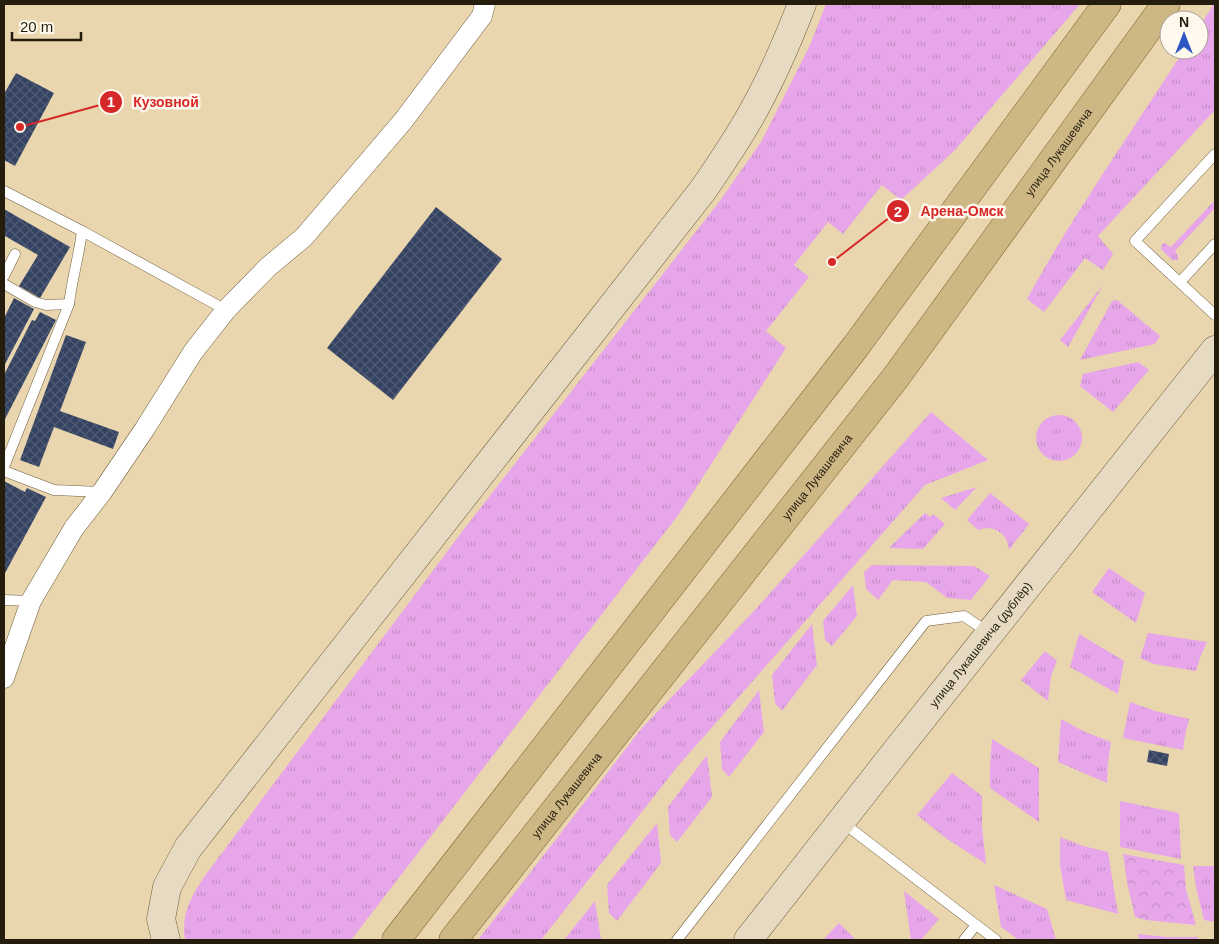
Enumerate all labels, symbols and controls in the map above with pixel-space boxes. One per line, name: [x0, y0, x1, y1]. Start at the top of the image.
scale bar: [12, 10, 81, 42]
north arrow: [1159, 10, 1209, 60]
text: N: [1179, 14, 1189, 30]
text: 20 m: [20, 18, 53, 35]
callout: Кузовной: [98, 87, 209, 116]
text: 1: [107, 93, 115, 110]
text: Кузовной: [133, 94, 199, 110]
street label: улица Лукашевича: [1022, 105, 1095, 199]
callout: Арена-Омск: [886, 197, 1014, 226]
text: 2: [894, 203, 902, 220]
text: Арена-Омск: [920, 203, 1005, 219]
street label: улица Лукашевича: [779, 431, 855, 523]
street label: улица Лукашевича (дублёр): [927, 579, 1035, 710]
street label: улица Лукашевича: [529, 750, 605, 841]

